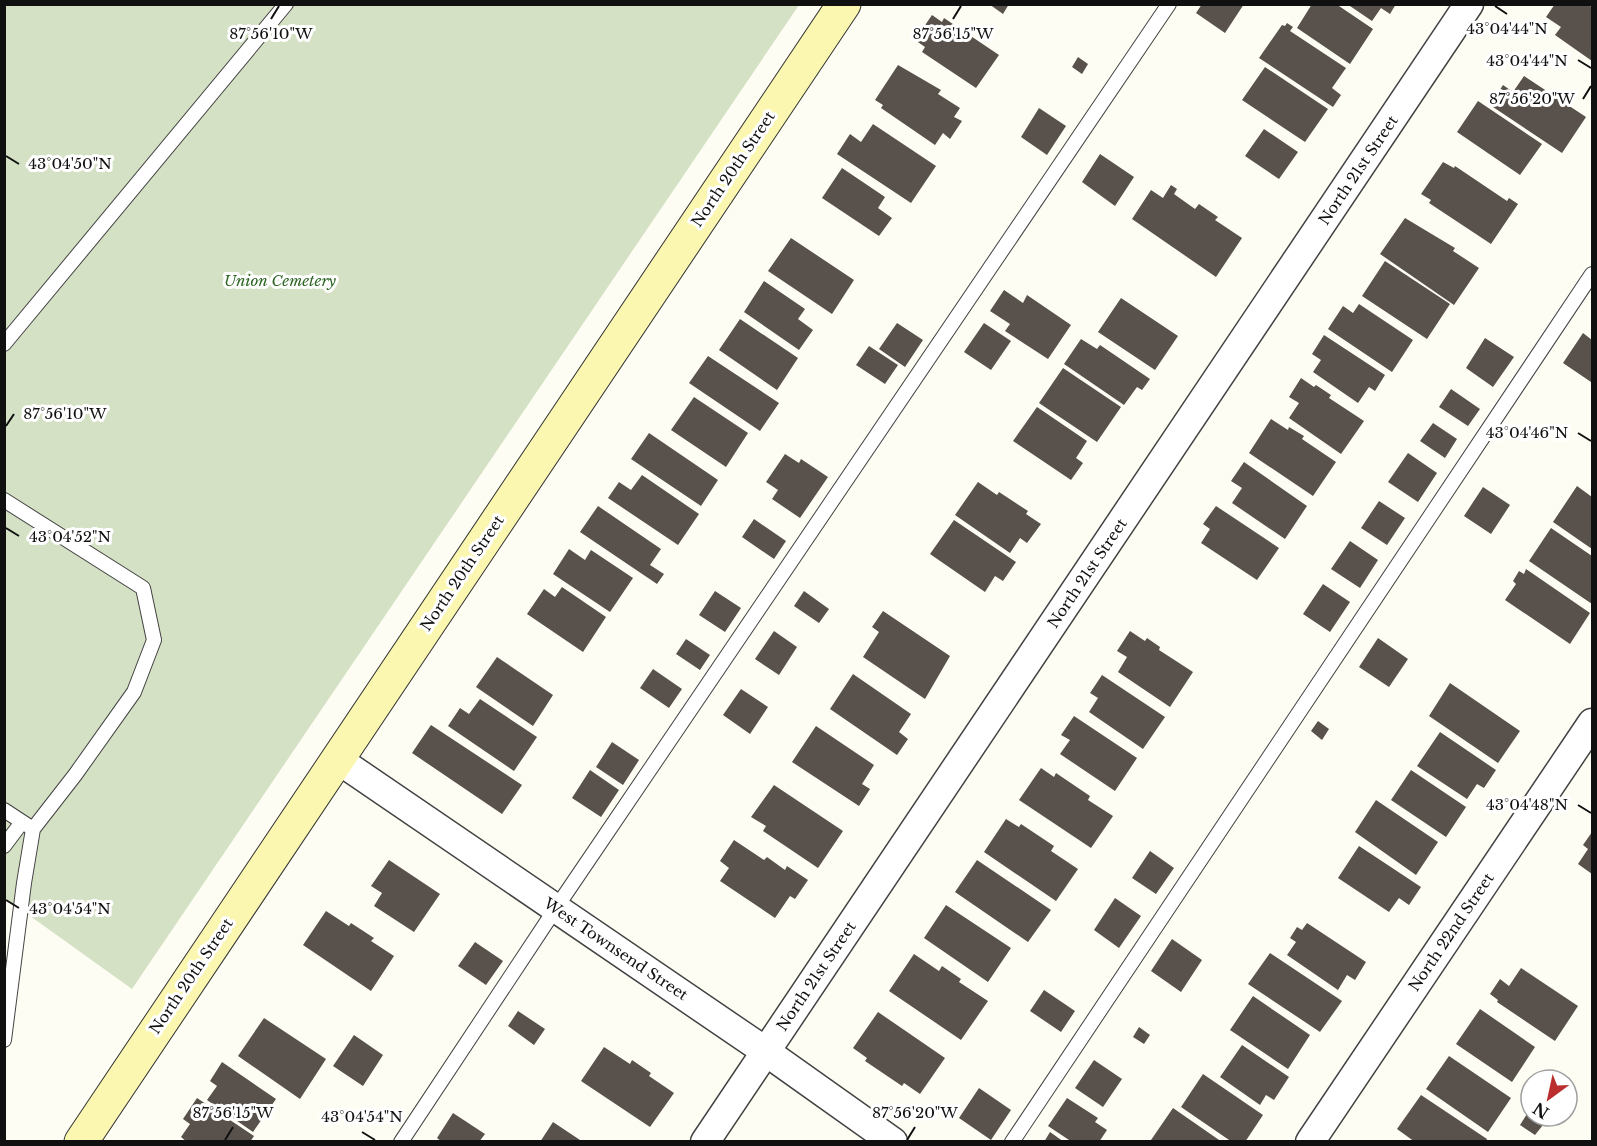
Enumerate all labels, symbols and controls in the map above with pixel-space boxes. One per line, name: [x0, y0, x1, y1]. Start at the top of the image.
text: 43°04'44"N: [1466, 19, 1548, 38]
text: 87°56'10"W: [229, 24, 313, 43]
text: 87°56'15"W: [912, 24, 994, 43]
text: 43°04'44"N: [1486, 51, 1568, 70]
text: 87°56'20"W: [1489, 89, 1575, 108]
street label: North 20th Street: [687, 107, 779, 231]
street label: North 21st Street: [1314, 111, 1402, 228]
text: 43°04'50"N: [28, 154, 112, 173]
park label: Union Cemetery: [224, 271, 336, 290]
text: 87°56'10"W: [23, 404, 107, 423]
text: 43°04'46"N: [1486, 423, 1568, 442]
street label: North 20th Street: [416, 511, 508, 635]
street label: North 21st Street: [1043, 514, 1131, 631]
text: 43°04'52"N: [29, 527, 111, 546]
text: 43°04'48"N: [1486, 795, 1568, 814]
street label: North 22nd Street: [1404, 869, 1498, 995]
street label: West Townsend Street: [540, 893, 692, 1005]
text: 43°04'54"N: [29, 899, 111, 918]
street label: North 20th Street: [145, 914, 237, 1038]
street label: North 21st Street: [772, 917, 860, 1034]
north arrow: [1519, 1068, 1579, 1128]
text: N: [1529, 1098, 1553, 1123]
text: 87°56'15"W: [192, 1103, 274, 1122]
text: 87°56'20"W: [872, 1103, 958, 1122]
text: 43°04'54"N: [321, 1107, 403, 1126]

